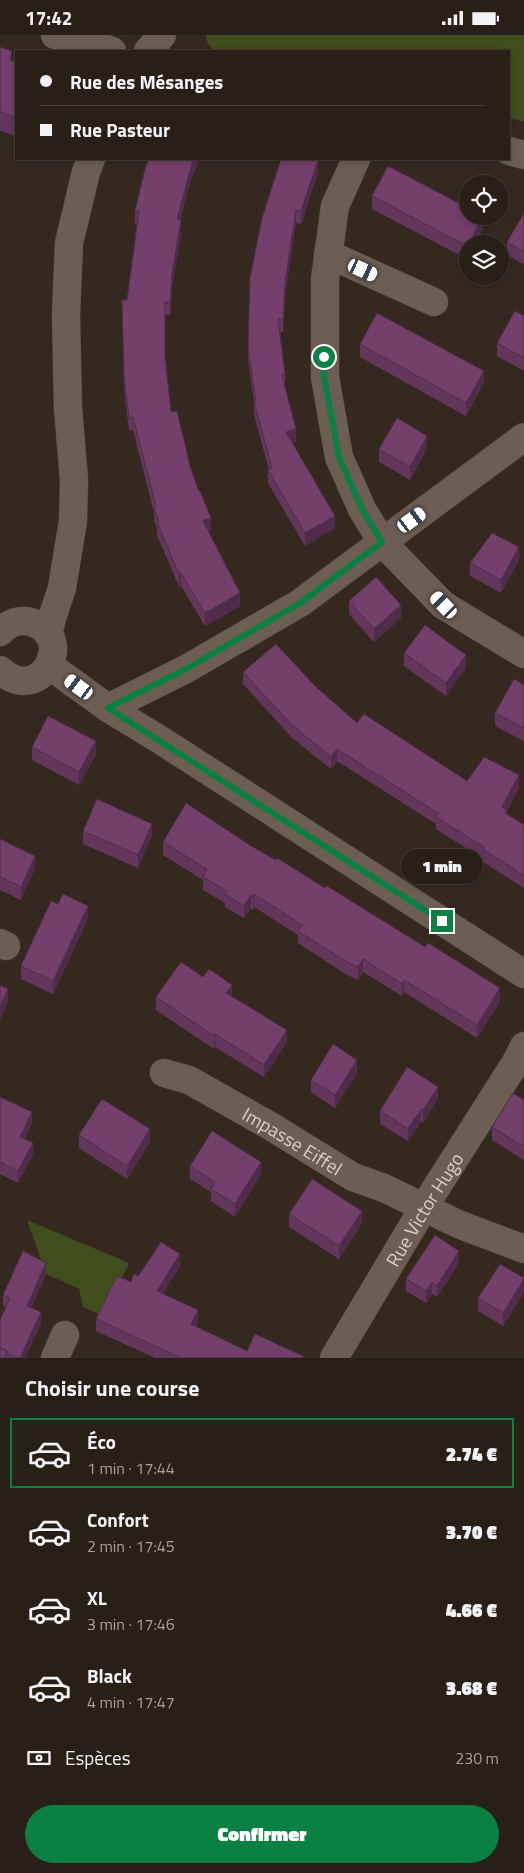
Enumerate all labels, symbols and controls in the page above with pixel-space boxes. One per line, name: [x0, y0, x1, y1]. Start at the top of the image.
text: 17:42: [25, 3, 72, 32]
text: Rue des Mésanges: [70, 67, 223, 96]
text: Rue Pasteur: [70, 115, 170, 144]
map controls: [459, 175, 509, 285]
button: locate: [459, 175, 509, 225]
button: layers: [459, 235, 509, 285]
car: [346, 257, 379, 283]
route start: [313, 346, 335, 368]
car: [395, 505, 428, 535]
car: [428, 589, 459, 621]
car: [62, 672, 95, 702]
callout: 1 min: [401, 849, 483, 883]
text: 1 min: [422, 854, 462, 878]
route end: [431, 910, 453, 932]
street label: Impasse Eiffel: [237, 1099, 349, 1182]
street label: Rue Victor Hugo: [378, 1146, 470, 1271]
text: Choisir une course: [25, 1371, 199, 1405]
text: Éco: [87, 1427, 116, 1456]
icon: car: [27, 1431, 72, 1476]
text: 2.74 €: [446, 1439, 497, 1468]
text: 1 min · 17:44: [87, 1456, 175, 1480]
text: Confort: [87, 1505, 149, 1534]
icon: car: [27, 1509, 72, 1554]
text: 3.70 €: [446, 1517, 497, 1546]
text: 2 min · 17:45: [87, 1534, 175, 1558]
text: XL: [87, 1583, 107, 1612]
icon: car: [27, 1587, 72, 1632]
text: 4.66 €: [446, 1595, 497, 1624]
text: 3 min · 17:46: [87, 1612, 175, 1636]
text: Black: [87, 1661, 132, 1690]
icon: car: [27, 1665, 72, 1710]
text: 3.68 €: [446, 1673, 497, 1702]
text: 4 min · 17:47: [87, 1690, 175, 1714]
text: Espèces: [65, 1743, 131, 1772]
icon: cash: [25, 1744, 53, 1772]
text: 230 m: [455, 1746, 499, 1770]
button: Confirmer: [25, 1805, 499, 1863]

